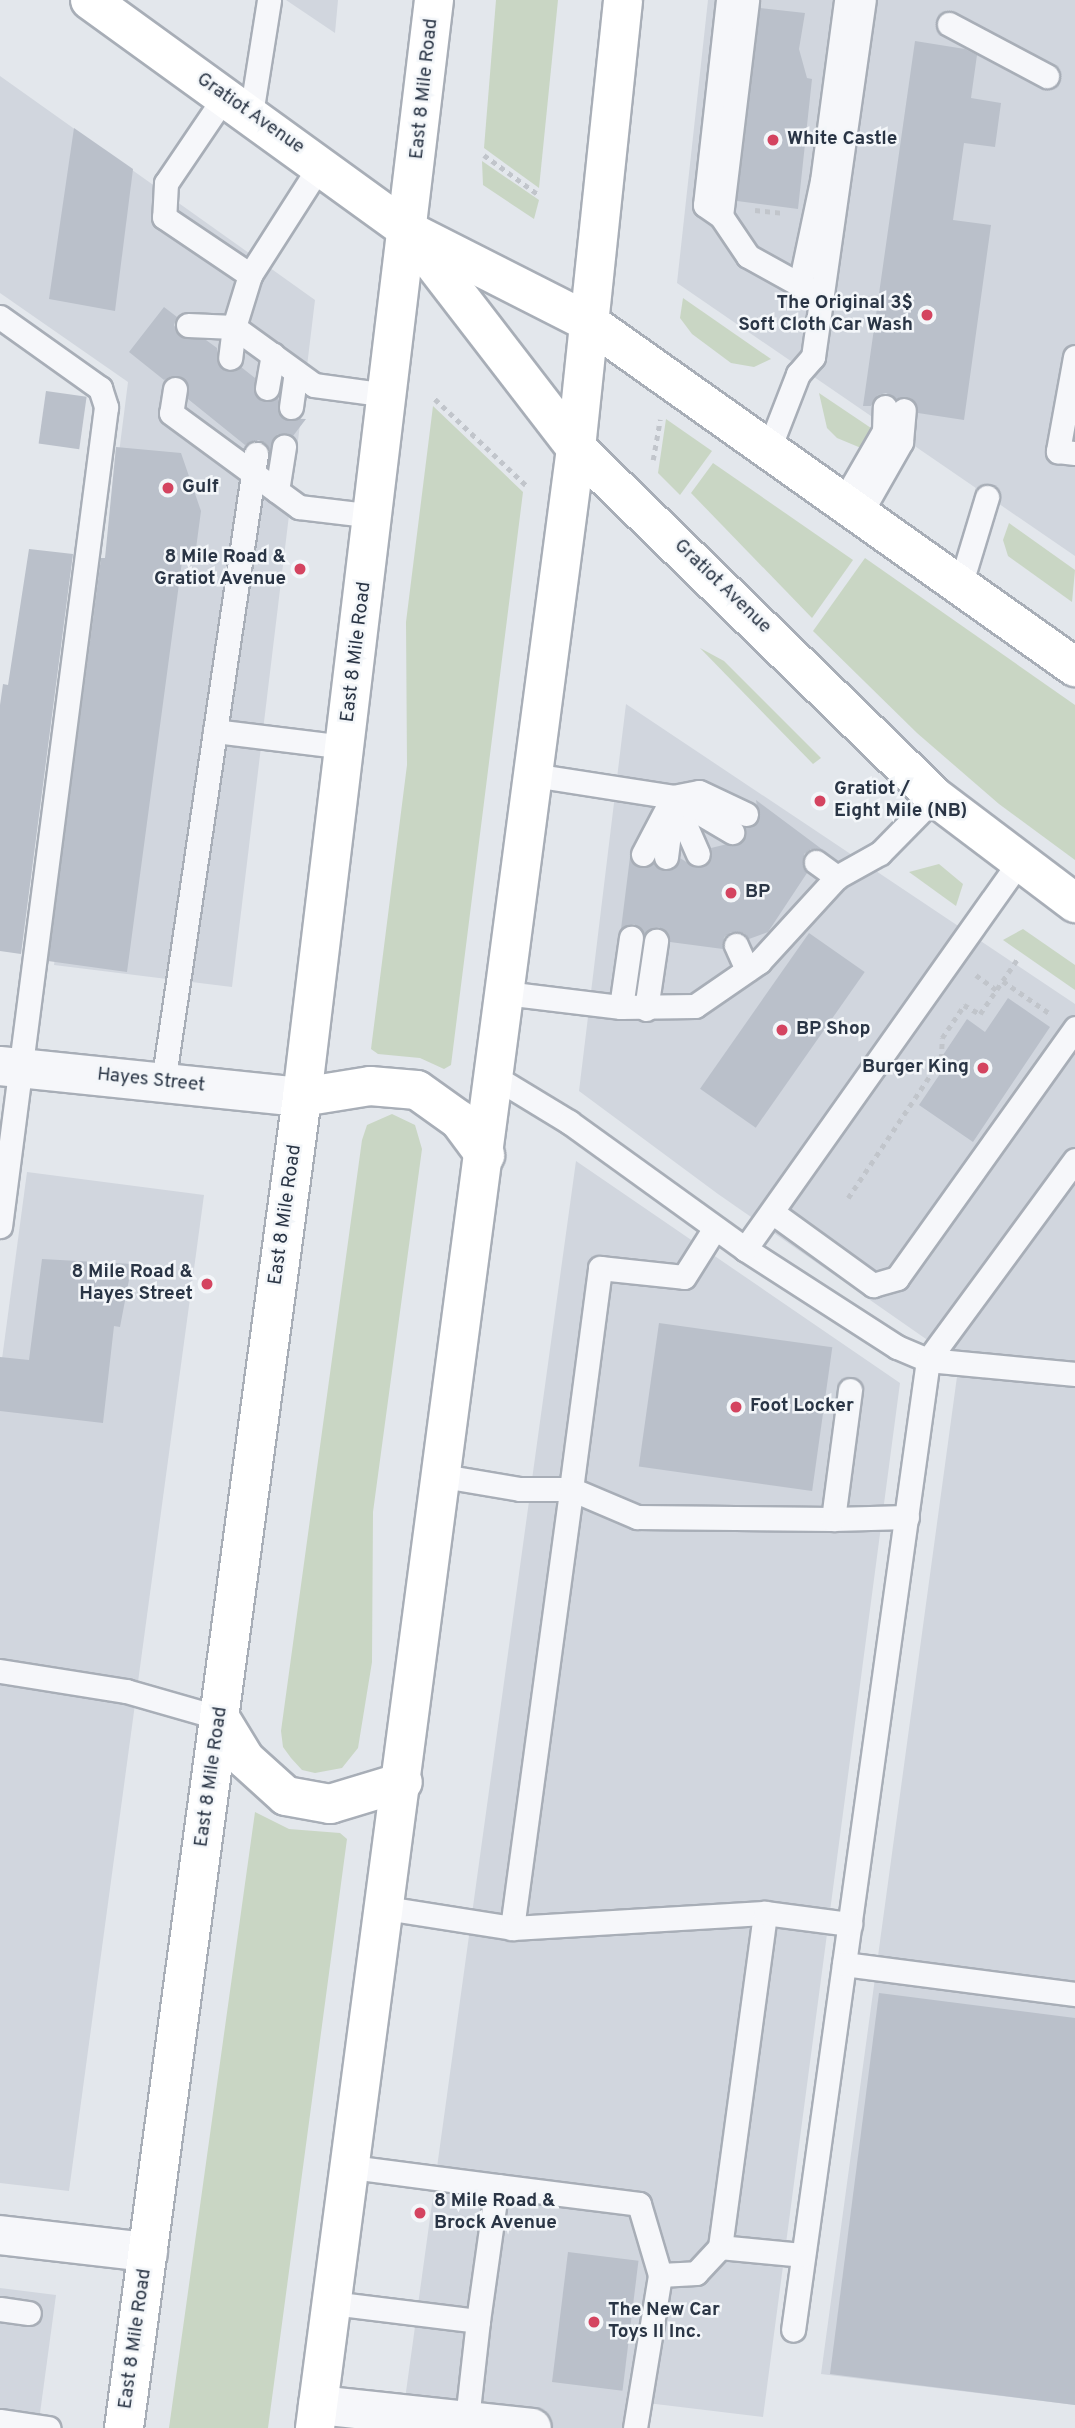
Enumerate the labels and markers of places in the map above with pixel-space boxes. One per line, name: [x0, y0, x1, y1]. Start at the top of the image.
place label: White Castle: [787, 129, 897, 151]
marker: White Castle: [765, 132, 781, 148]
place label: The Original 3$ Soft Cloth Car Wash: [738, 293, 913, 337]
marker: The Original 3$ Soft Cloth Car Wash: [919, 307, 935, 323]
place label: Gulf: [182, 477, 219, 499]
marker: Gulf: [160, 480, 176, 496]
place label: 8 Mile Road & Gratiot Avenue: [153, 547, 286, 591]
marker: 8 Mile Road & Gratiot Avenue: [292, 561, 308, 577]
place label: Gratiot / Eight Mile (NB): [834, 779, 967, 823]
marker: Gratiot / Eight Mile (NB): [812, 793, 828, 809]
place label: BP: [745, 882, 770, 904]
marker: BP: [723, 885, 739, 901]
place label: BP Shop: [796, 1019, 870, 1041]
marker: BP Shop: [774, 1022, 790, 1038]
place label: Burger King: [862, 1057, 969, 1079]
marker: Burger King: [975, 1060, 991, 1076]
place label: 8 Mile Road & Hayes Street: [71, 1262, 193, 1306]
marker: 8 Mile Road & Hayes Street: [199, 1276, 215, 1292]
place label: Foot Locker: [750, 1396, 854, 1418]
marker: Foot Locker: [728, 1399, 744, 1415]
place label: 8 Mile Road & Brock Avenue: [434, 2191, 558, 2235]
marker: 8 Mile Road & Brock Avenue: [412, 2205, 428, 2221]
place label: The New Car Toys II Inc.: [608, 2300, 720, 2344]
marker: The New Car Toys II Inc.: [586, 2314, 602, 2330]

